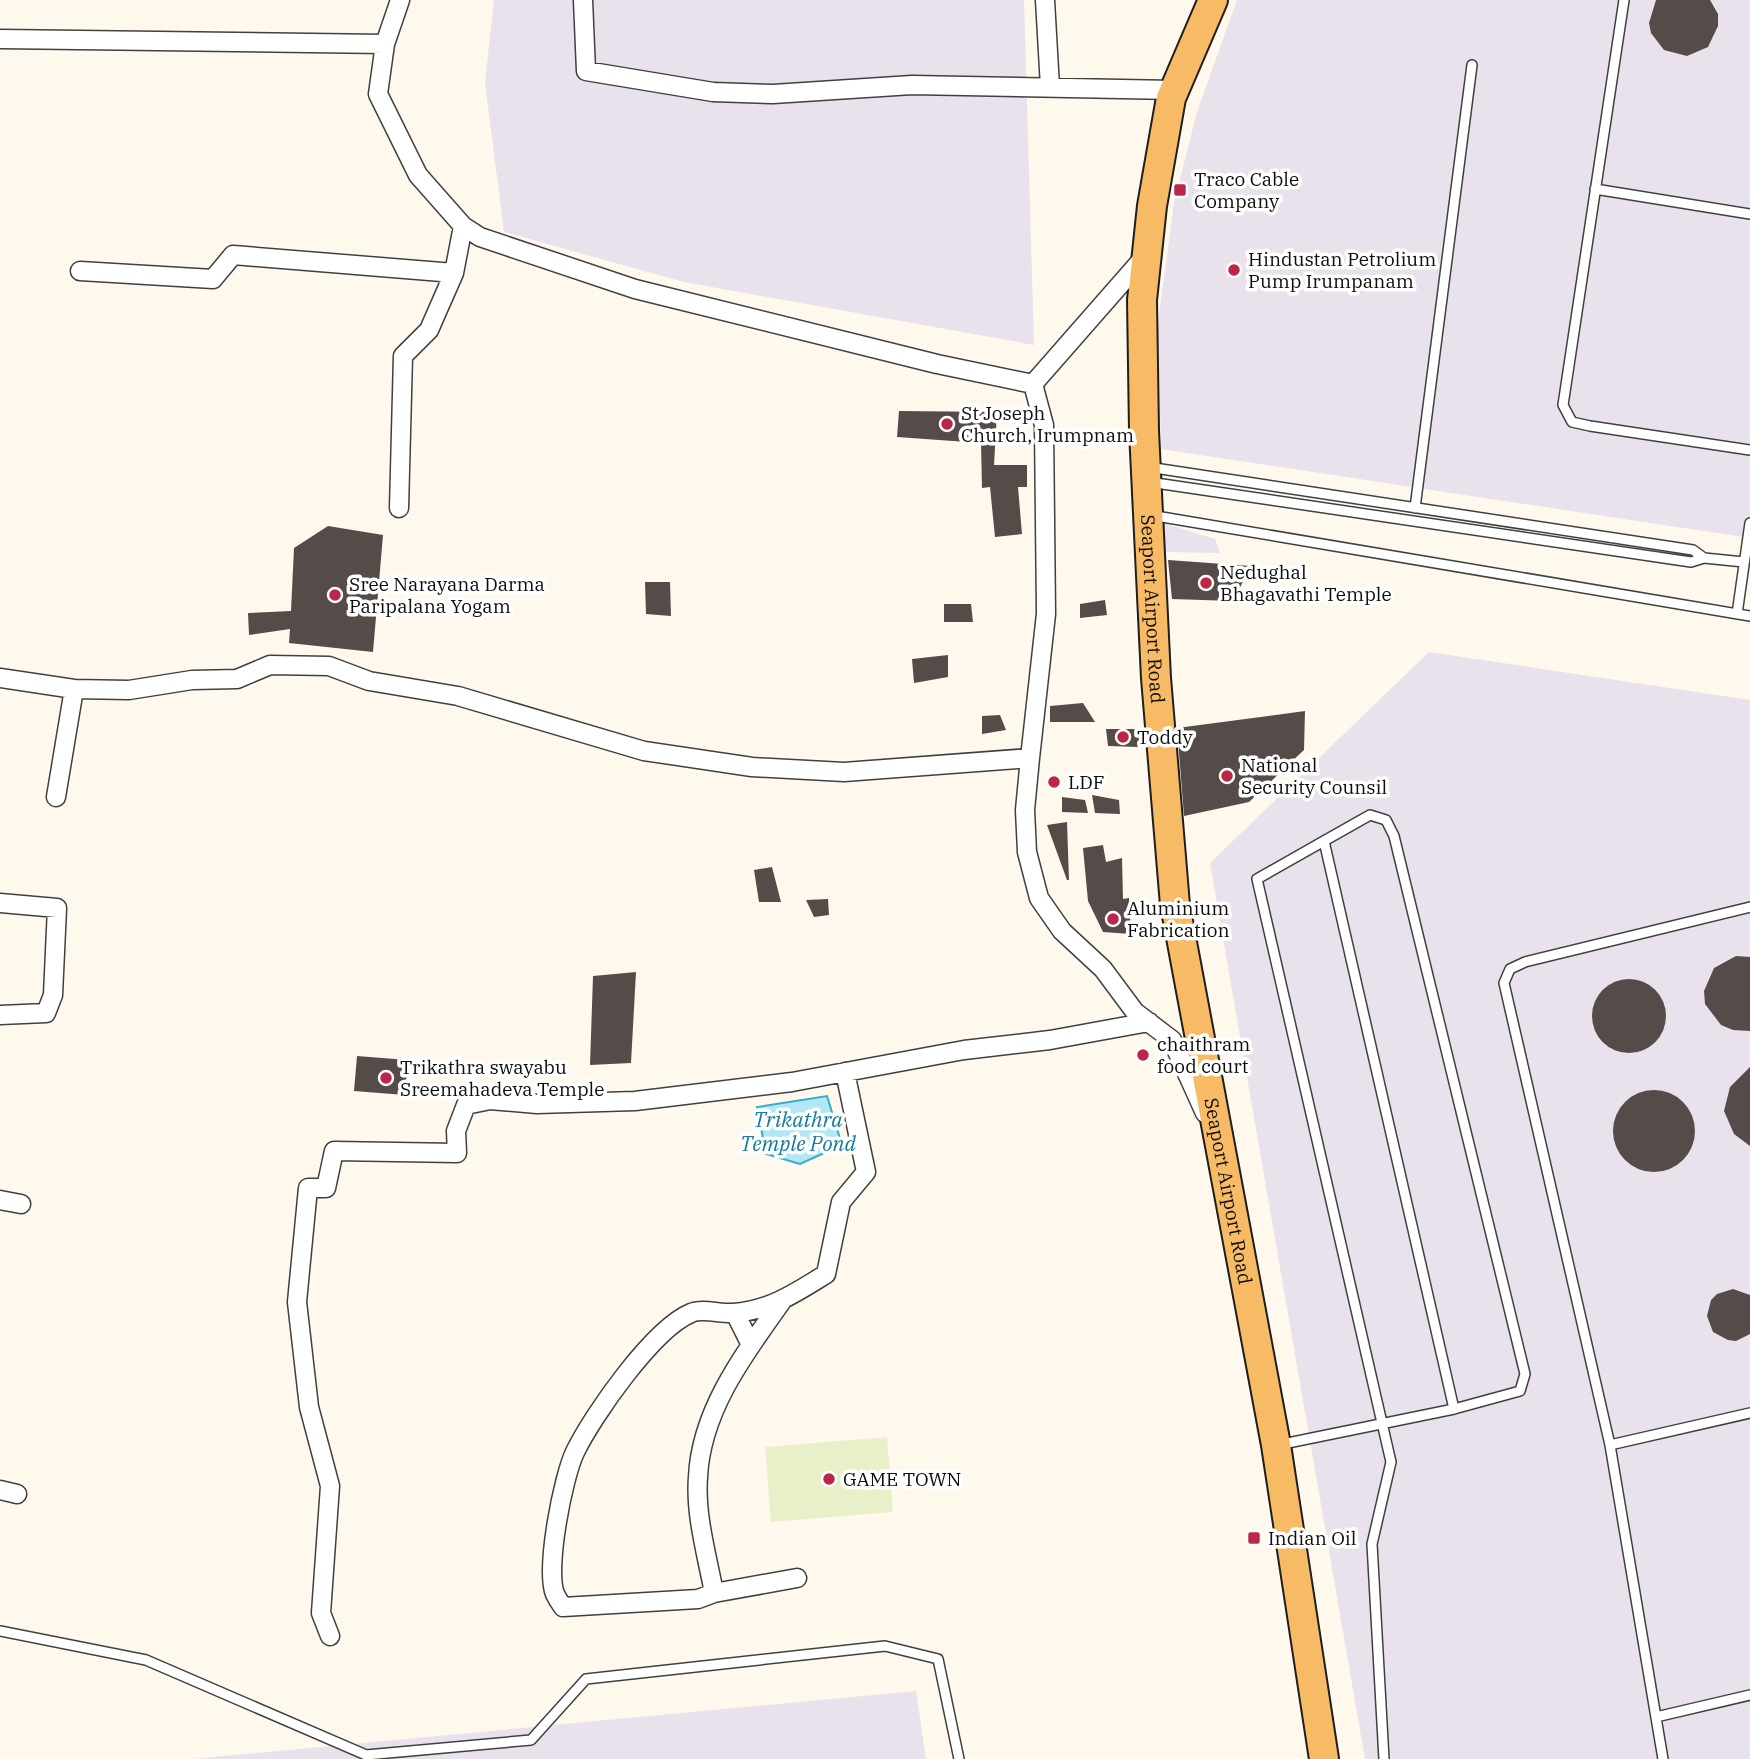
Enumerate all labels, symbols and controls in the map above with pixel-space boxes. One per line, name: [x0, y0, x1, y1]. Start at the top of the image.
place label: Traco Cable Company: [1194, 167, 1299, 213]
marker: Traco Cable Company: [1172, 182, 1188, 198]
place label: Hindustan Petrolium Pump Irumpanam: [1248, 247, 1436, 293]
marker: Hindustan Petrolium Pump Irumpanam: [1226, 262, 1242, 278]
place label: St Joseph Church, Irumpnam: [961, 401, 1134, 447]
marker: St Joseph Church, Irumpnam: [939, 416, 955, 432]
street label: Seaport Airport Road: [1136, 514, 1170, 704]
place label: Nedughal Bhagavathi Temple: [1220, 560, 1392, 606]
place label: Sree Narayana Darma Paripalana Yogam: [349, 572, 545, 618]
marker: Nedughal Bhagavathi Temple: [1198, 575, 1214, 591]
marker: Sree Narayana Darma Paripalana Yogam: [327, 587, 343, 603]
place label: Toddy: [1137, 725, 1194, 749]
marker: Toddy: [1115, 729, 1131, 745]
place label: National Security Counsil: [1241, 753, 1388, 799]
marker: National Security Counsil: [1219, 768, 1235, 784]
place label: LDF: [1068, 770, 1105, 794]
marker: LDF: [1046, 774, 1062, 790]
place label: Aluminium Fabrication: [1127, 896, 1230, 942]
marker: Aluminium Fabrication: [1105, 911, 1121, 927]
place label: chaithram food court: [1157, 1032, 1250, 1078]
marker: chaithram food court: [1135, 1047, 1151, 1063]
place label: Trikathra swayabu Sreemahadeva Temple: [400, 1055, 604, 1101]
marker: Trikathra swayabu Sreemahadeva Temple: [378, 1070, 394, 1086]
street label: Seaport Airport Road: [1199, 1096, 1258, 1286]
water label: Trikathra Temple Pond: [740, 1105, 856, 1157]
place label: GAME TOWN: [843, 1467, 961, 1491]
marker: GAME TOWN: [821, 1471, 837, 1487]
place label: Indian Oil: [1268, 1526, 1357, 1550]
marker: Indian Oil: [1246, 1530, 1262, 1546]

